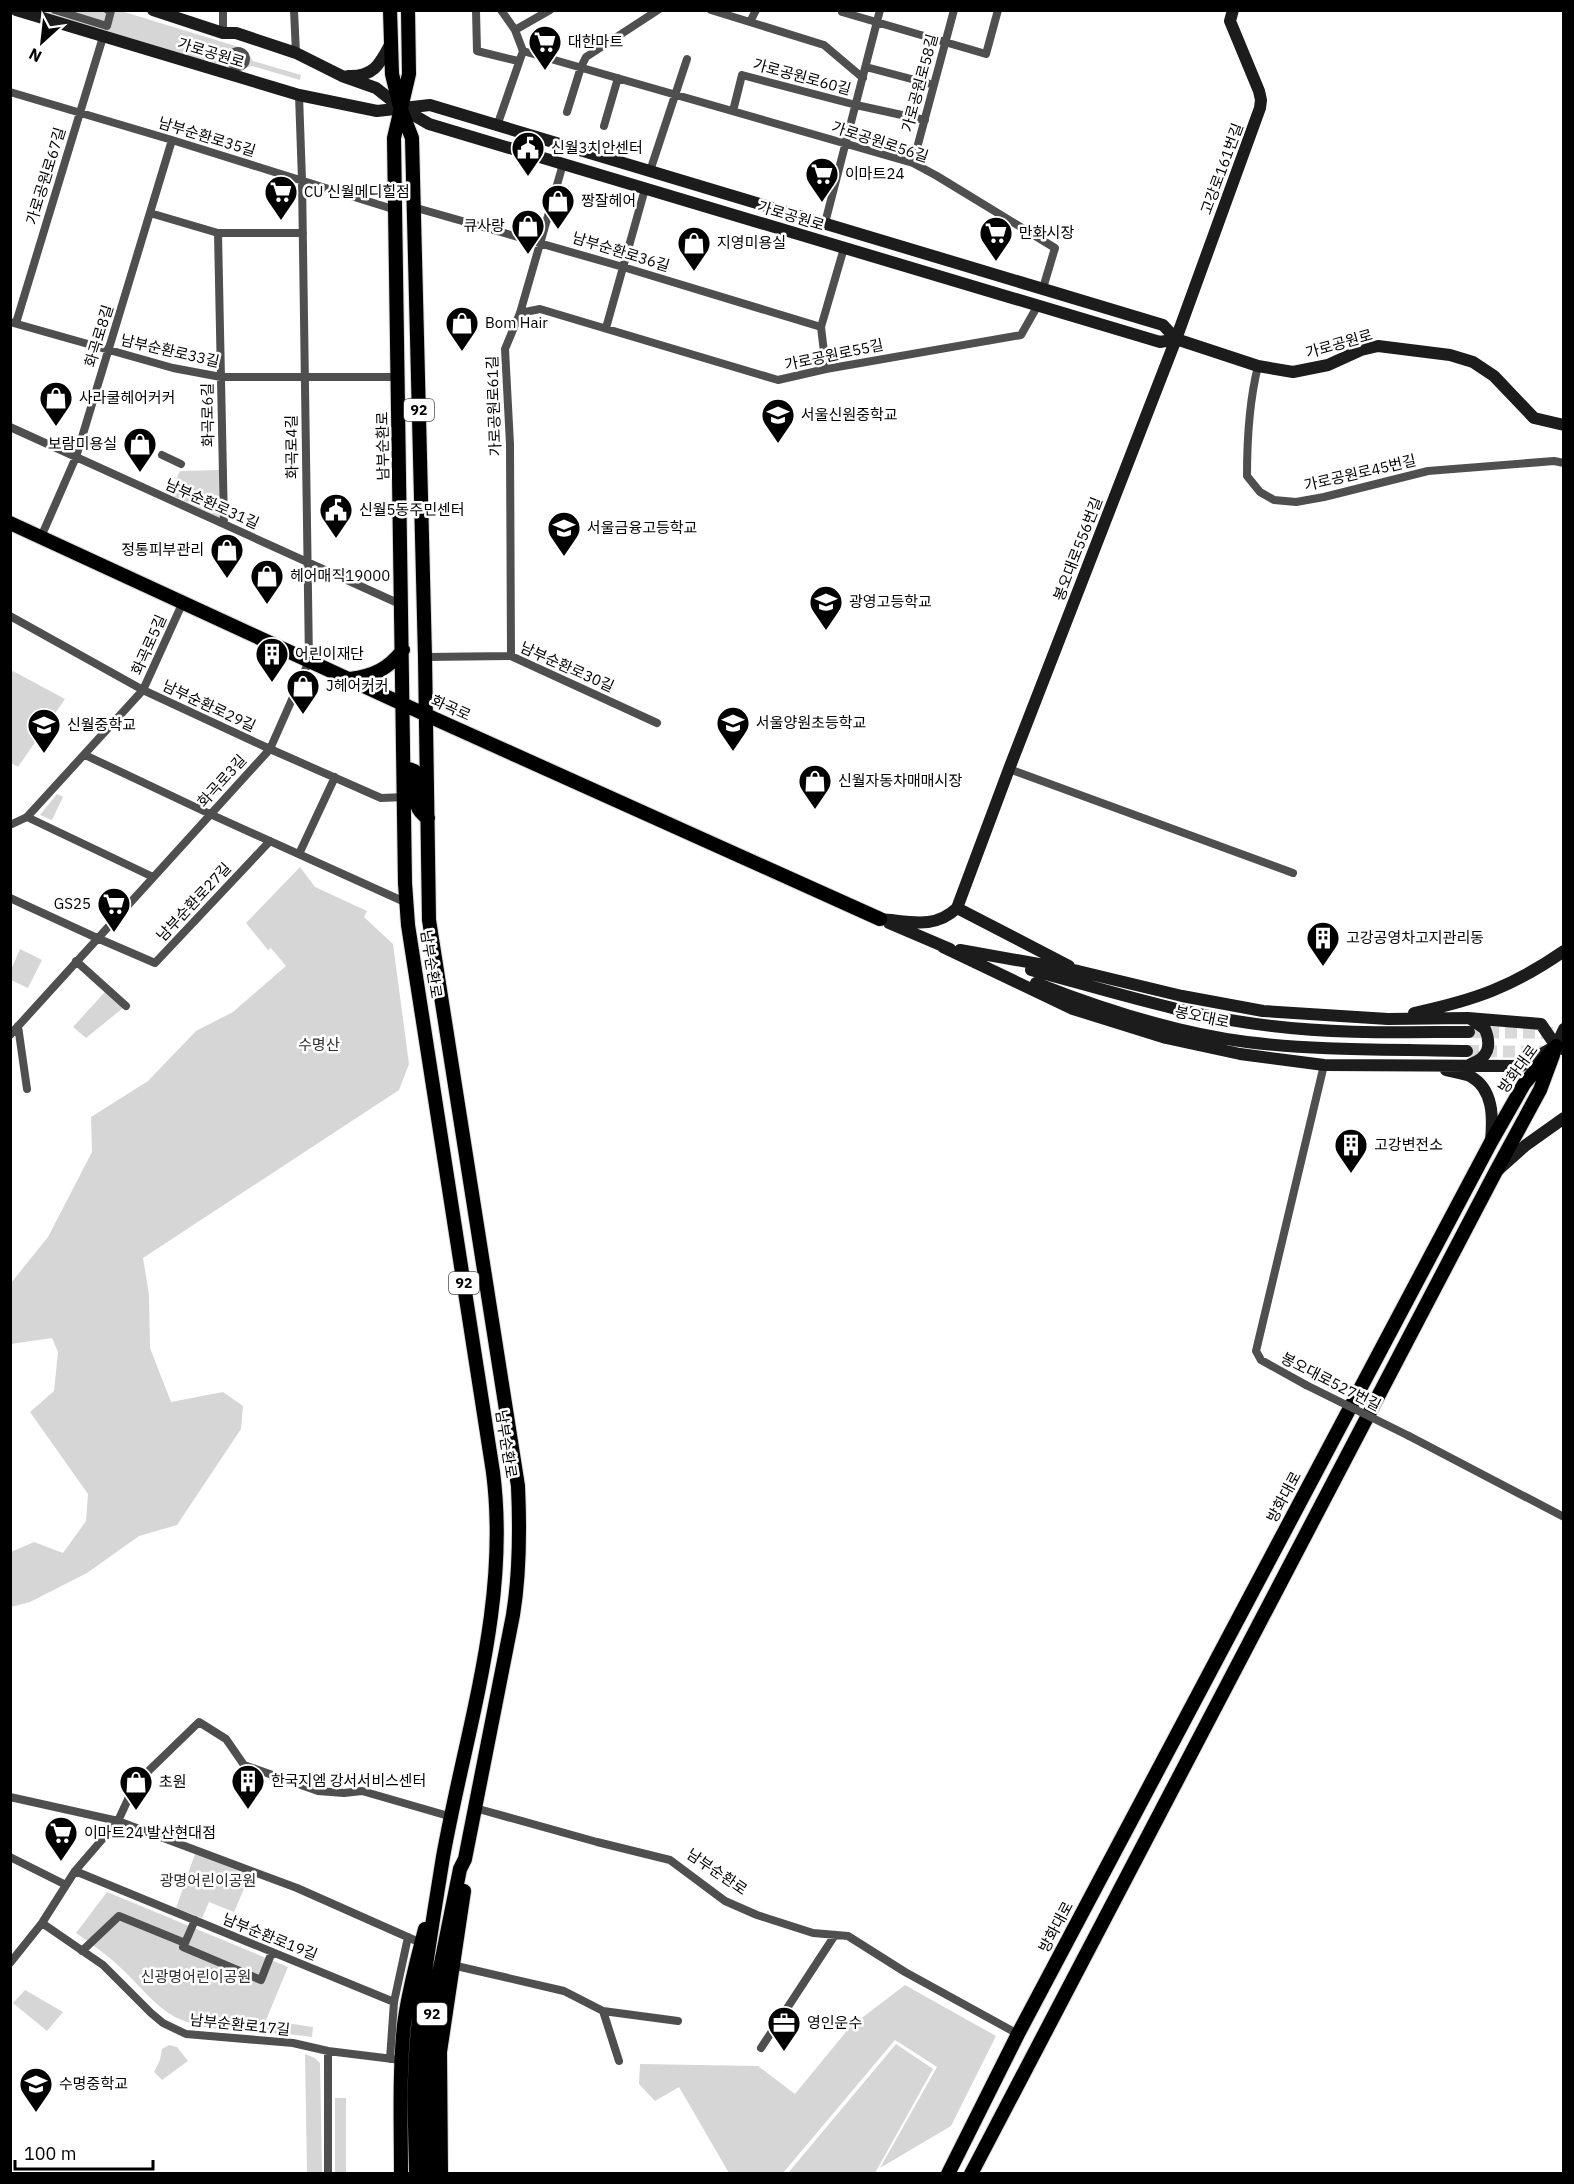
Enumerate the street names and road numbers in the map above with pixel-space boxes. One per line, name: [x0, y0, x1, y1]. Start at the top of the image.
street label: 가로공원로58길: [897, 32, 942, 134]
street label: 가로공원로: [175, 33, 247, 72]
street label: 가로공원로60길: [751, 54, 853, 99]
street label: 남부순환로35길: [156, 113, 258, 160]
street label: 가로공원로56길: [829, 117, 931, 166]
street label: 고강로161번길: [1196, 120, 1247, 217]
street label: 가로공원로67길: [22, 125, 69, 227]
street label: 가로공원로: [755, 196, 827, 235]
street label: 남부순환로36길: [570, 228, 672, 275]
street label: 화곡로8길: [80, 302, 117, 369]
street label: 가로공원로: [1303, 325, 1375, 362]
street label: 남부순환로33길: [119, 330, 221, 371]
street label: 가로공원로55길: [783, 335, 885, 374]
street label: 가로공원로61길: [482, 355, 505, 457]
street label: 화곡로6길: [197, 383, 218, 447]
road number: 92: [404, 399, 434, 421]
street label: 남부순환로: [372, 411, 393, 481]
street label: 화곡로4길: [281, 415, 302, 479]
street label: 가로공원로45번길: [1302, 450, 1418, 495]
street label: 남부순환로31길: [162, 474, 262, 533]
street label: 봉오대로556번길: [1049, 494, 1106, 603]
street label: 화곡로5길: [127, 612, 170, 678]
street label: 남부순환로30길: [517, 637, 617, 696]
street label: 남부순환로29길: [160, 676, 259, 735]
street label: 화곡로: [428, 690, 474, 725]
street label: 화곡로3길: [193, 750, 250, 811]
street label: 남부순환로27길: [152, 858, 235, 945]
street label: 남부순환로: [417, 928, 446, 999]
street label: 봉오대로: [1173, 1001, 1231, 1032]
street label: 방화대로: [1494, 1041, 1542, 1097]
road number: 92: [449, 1272, 479, 1294]
street label: 봉오대로527번길: [1278, 1348, 1384, 1415]
street label: 남부순환로: [492, 1408, 521, 1479]
street label: 방화대로: [1262, 1468, 1305, 1526]
street label: 남부순환로: [683, 1844, 751, 1899]
street label: 방화대로: [1034, 1898, 1077, 1956]
street label: 남부순환로19길: [220, 1909, 320, 1964]
road number: 92: [417, 2003, 447, 2025]
street label: 남부순환로17길: [189, 2010, 291, 2039]

